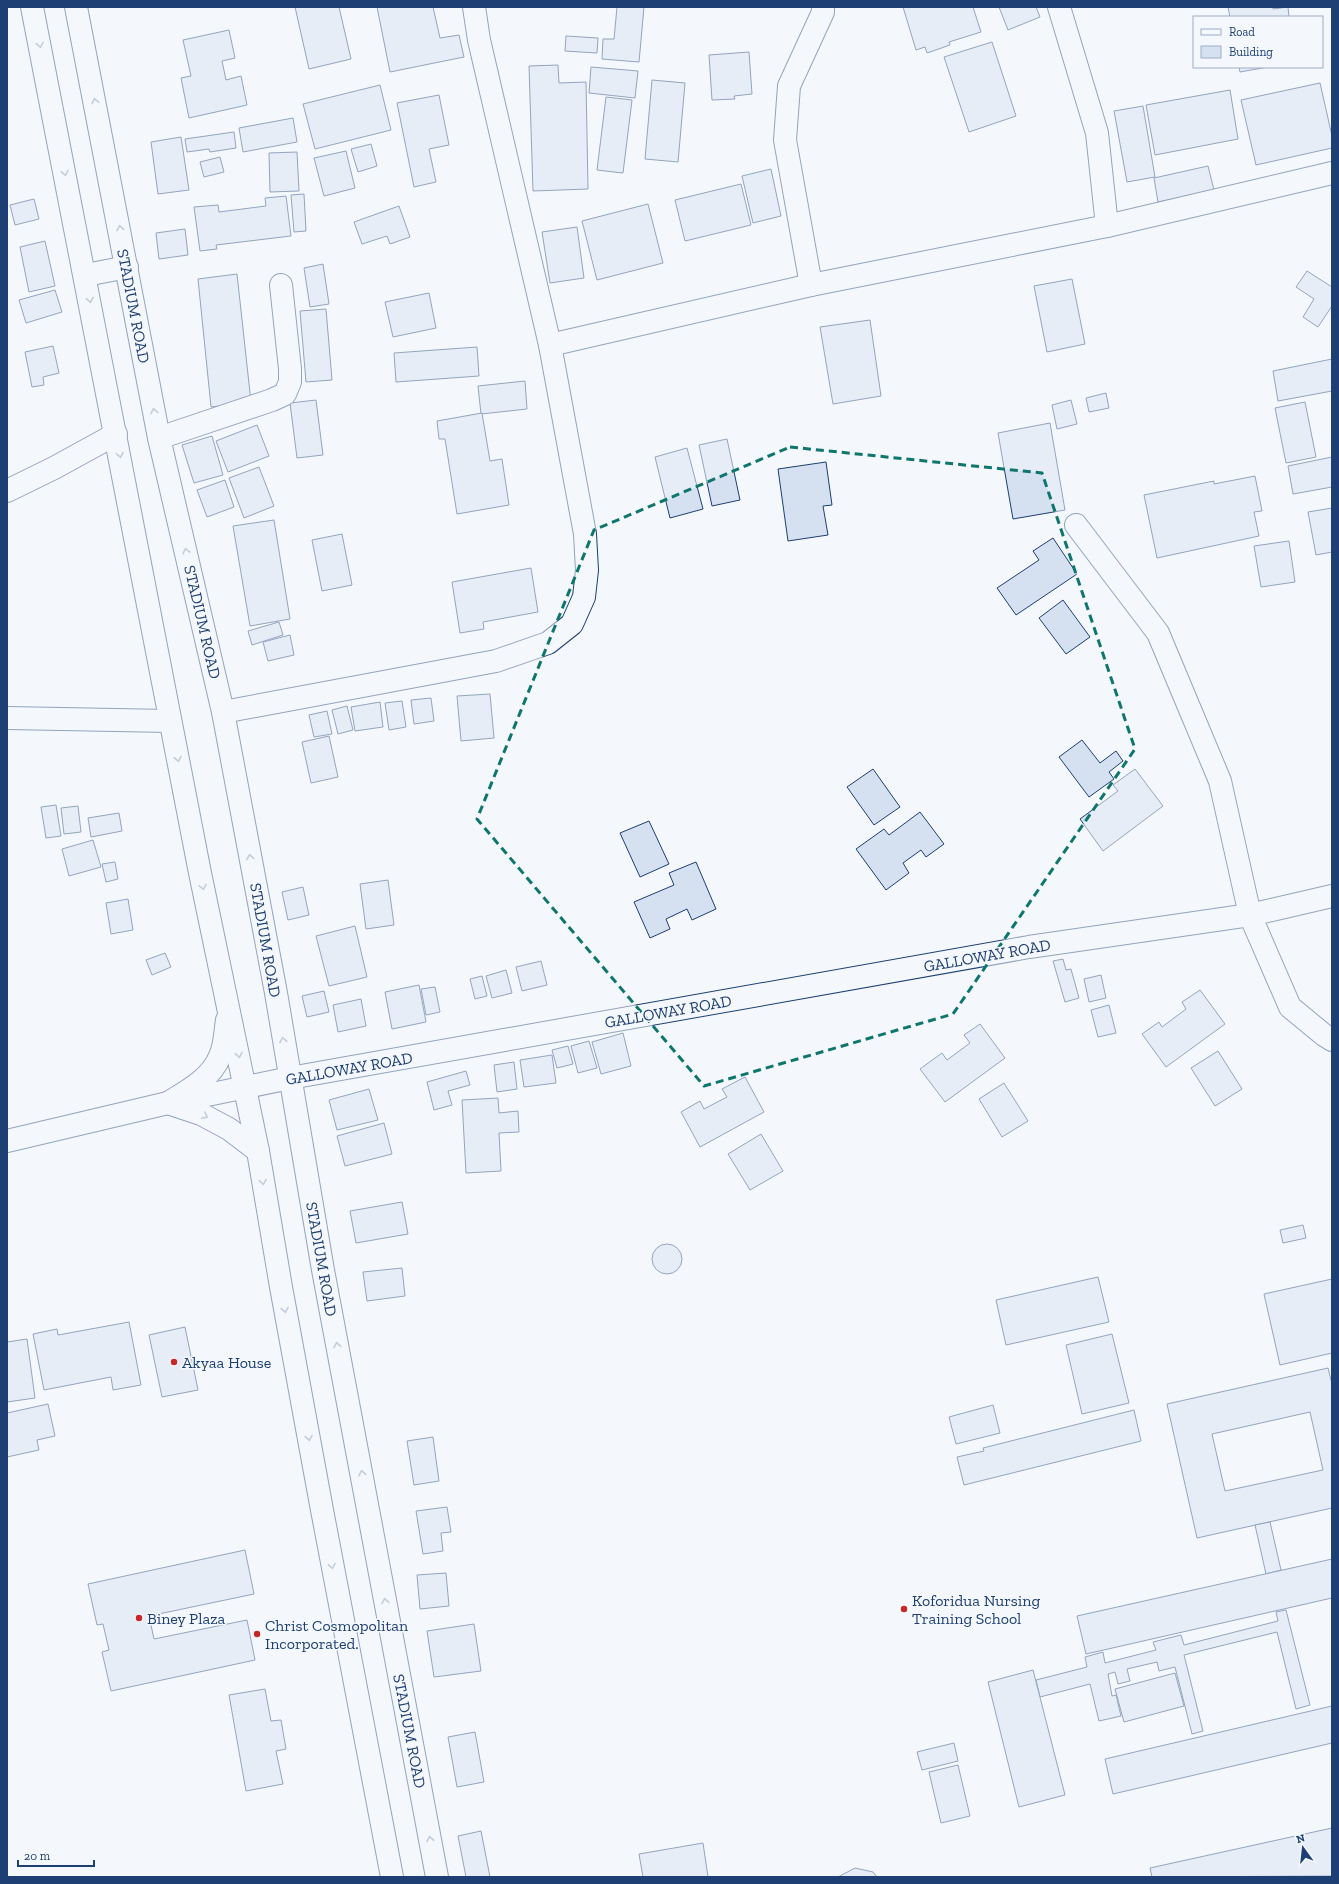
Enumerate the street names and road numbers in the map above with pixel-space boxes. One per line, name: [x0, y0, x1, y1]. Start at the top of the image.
street label: STADIUM ROAD: [113, 247, 154, 365]
street label: STADIUM ROAD: [180, 563, 225, 681]
street label: STADIUM ROAD: [246, 881, 285, 999]
street label: GALLOWAY ROAD: [922, 935, 1052, 976]
street label: GALLOWAY ROAD: [603, 991, 733, 1032]
street label: GALLOWAY ROAD: [284, 1048, 414, 1089]
street label: STADIUM ROAD: [302, 1200, 341, 1318]
street label: STADIUM ROAD: [389, 1672, 430, 1790]

